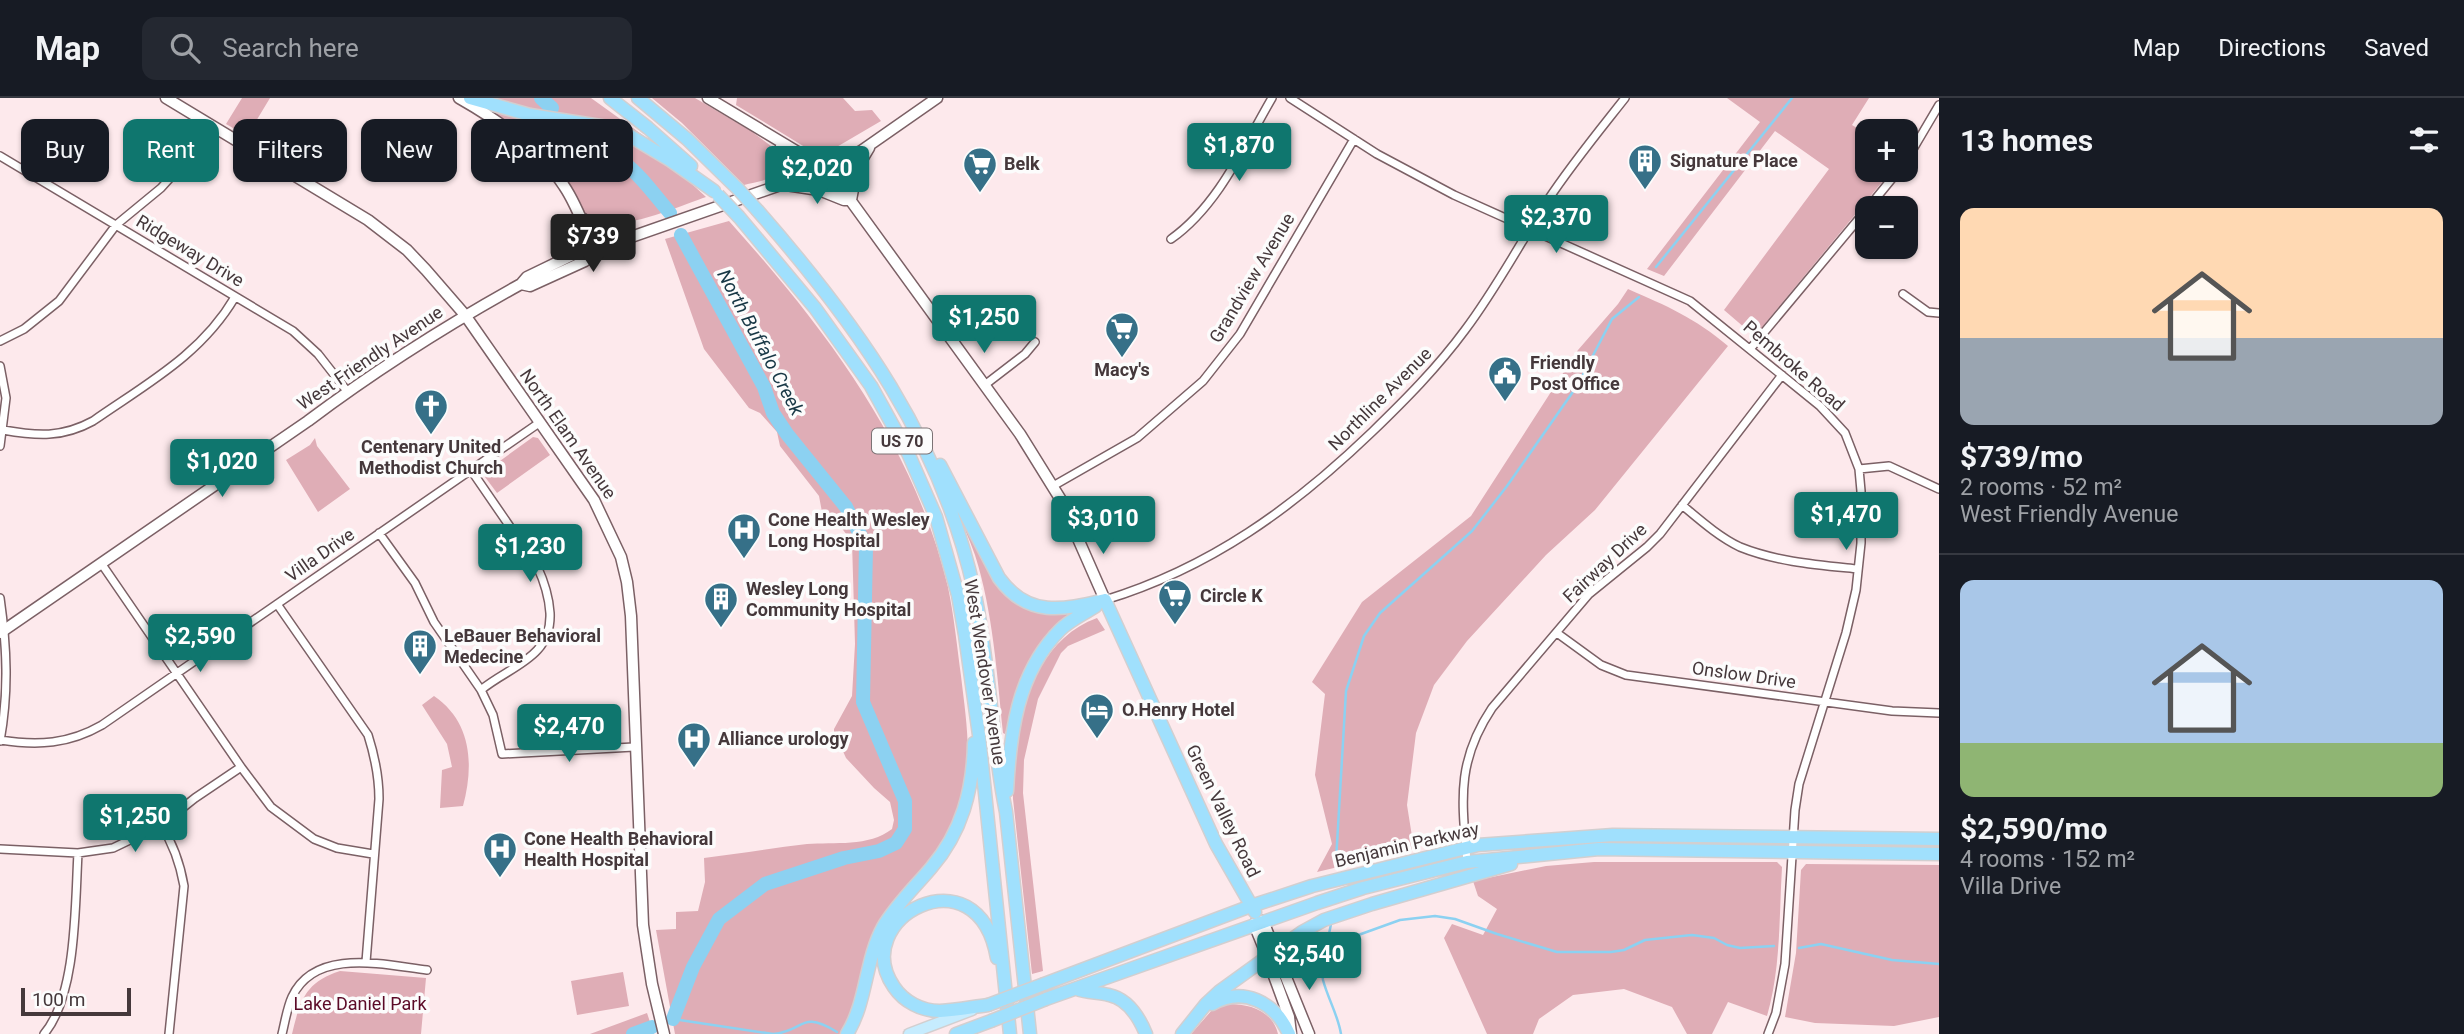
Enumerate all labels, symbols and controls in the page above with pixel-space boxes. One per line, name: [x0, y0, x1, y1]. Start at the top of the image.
search box: [142, 17, 632, 80]
text: Map: [35, 29, 100, 68]
icon: search: [166, 29, 204, 67]
text: Search here: [222, 33, 359, 63]
text: Map: [2133, 34, 2180, 62]
text: Directions: [2218, 34, 2326, 62]
text: Saved: [2364, 34, 2429, 62]
chip: Buy: [21, 119, 109, 182]
chip: Rent: [123, 119, 219, 182]
chip: Filters: [233, 119, 347, 182]
chip: New: [361, 119, 457, 182]
chip: Apartment: [471, 119, 633, 182]
map controls: [1855, 119, 1918, 259]
button: +: [1855, 119, 1918, 182]
icon: filters: [2405, 121, 2443, 159]
pin: $1,870: [1182, 123, 1296, 183]
text: 13 homes: [1960, 123, 2093, 158]
text: $1,870: [1203, 132, 1275, 159]
building icon: Signature Place: [1626, 142, 1664, 191]
supermarket icon: Belk: [961, 145, 999, 194]
pin: $2,020: [760, 146, 874, 206]
place label: Signature Place: [1670, 150, 1798, 171]
place label: Belk: [1004, 153, 1040, 174]
text: $2,020: [781, 155, 853, 182]
pin: $2,370: [1499, 195, 1613, 255]
button: −: [1855, 196, 1918, 259]
text: $2,370: [1520, 204, 1592, 231]
street label: Grandview Avenue: [1205, 209, 1299, 346]
street label: Ridgeway Drive: [133, 210, 248, 291]
pin: $739: [552, 214, 634, 274]
text: $739: [567, 223, 619, 250]
icon: home: [2139, 253, 2265, 379]
water label: North Buffalo Creek: [712, 265, 809, 420]
pin: $1,250: [927, 296, 1041, 355]
street label: West Friendly Avenue: [293, 301, 446, 414]
text: $1,250: [948, 304, 1020, 331]
supermarket icon: Macy's: [1103, 310, 1141, 359]
street label: Pembroke Road: [1739, 316, 1849, 415]
street label: Northline Avenue: [1324, 343, 1436, 455]
place label: Friendly Post Office: [1530, 352, 1620, 394]
public building icon: Friendly Post Office: [1486, 354, 1524, 403]
place label: Macy's: [1094, 359, 1150, 380]
street label: North Elam Avenue: [516, 365, 621, 503]
church icon: Centenary United Methodist Church: [412, 387, 450, 436]
road number: US 70: [872, 428, 932, 454]
place label: Centenary United Methodist Church: [359, 436, 503, 478]
text: $739/mo: [1960, 439, 2083, 474]
pin: $1,020: [165, 440, 279, 499]
text: $1,020: [186, 448, 258, 475]
text: 2 rooms · 52 m²: [1960, 474, 2122, 501]
pin: $1,470: [1789, 492, 1903, 552]
pin: $3,010: [1046, 496, 1160, 556]
text: $1,470: [1810, 501, 1882, 528]
text: West Friendly Avenue: [1960, 501, 2178, 528]
text: $3,010: [1067, 505, 1139, 532]
place label: Cone Health Wesley Long Hospital: [768, 509, 931, 551]
hospital icon: Cone Health Wesley Long Hospital: [725, 511, 763, 560]
street label: Fairway Drive: [1558, 519, 1651, 607]
street label: Villa Drive: [281, 523, 358, 586]
pin: $1,230: [473, 524, 587, 584]
text: $1,230: [494, 533, 566, 560]
street label: West Wendover Avenue: [960, 577, 1011, 766]
supermarket icon: Circle K: [1156, 577, 1194, 626]
place label: Wesley Long Community Hospital: [746, 578, 911, 620]
building icon: Wesley Long Community Hospital: [702, 580, 740, 629]
place label: Circle K: [1200, 585, 1263, 606]
pin: $2,590: [143, 614, 257, 674]
text: $2,590: [164, 623, 236, 650]
place label: LeBauer Behavioral Medecine: [444, 625, 601, 667]
icon: home: [2139, 625, 2265, 751]
building icon: LeBauer Behavioral Medecine: [401, 627, 439, 676]
street label: Onslow Drive: [1691, 657, 1797, 692]
hotel icon: O.Henry Hotel: [1078, 691, 1116, 740]
place label: O.Henry Hotel: [1122, 699, 1235, 720]
pin: $2,470: [512, 704, 626, 764]
text: $2,470: [533, 713, 605, 740]
hospital icon: Alliance urology: [675, 720, 713, 769]
place label: Alliance urology: [718, 728, 849, 749]
street label: Green Valley Road: [1182, 741, 1265, 881]
pin: $1,250: [78, 794, 192, 854]
text: $1,250: [99, 803, 171, 830]
text: $2,590/mo: [1960, 811, 2108, 846]
street label: Benjamin Parkway: [1333, 818, 1482, 871]
place label: Cone Health Behavioral Health Hospital: [524, 828, 713, 870]
hospital icon: Cone Health Behavioral Health Hospital: [481, 830, 519, 879]
text: 4 rooms · 152 m²: [1960, 846, 2135, 873]
text: Villa Drive: [1960, 873, 2061, 900]
pin: $2,540: [1252, 932, 1366, 992]
text: $2,540: [1273, 941, 1345, 968]
scale bar: [21, 985, 131, 1017]
text: 100 m: [32, 988, 85, 1011]
park label: Lake Daniel Park: [293, 993, 427, 1014]

